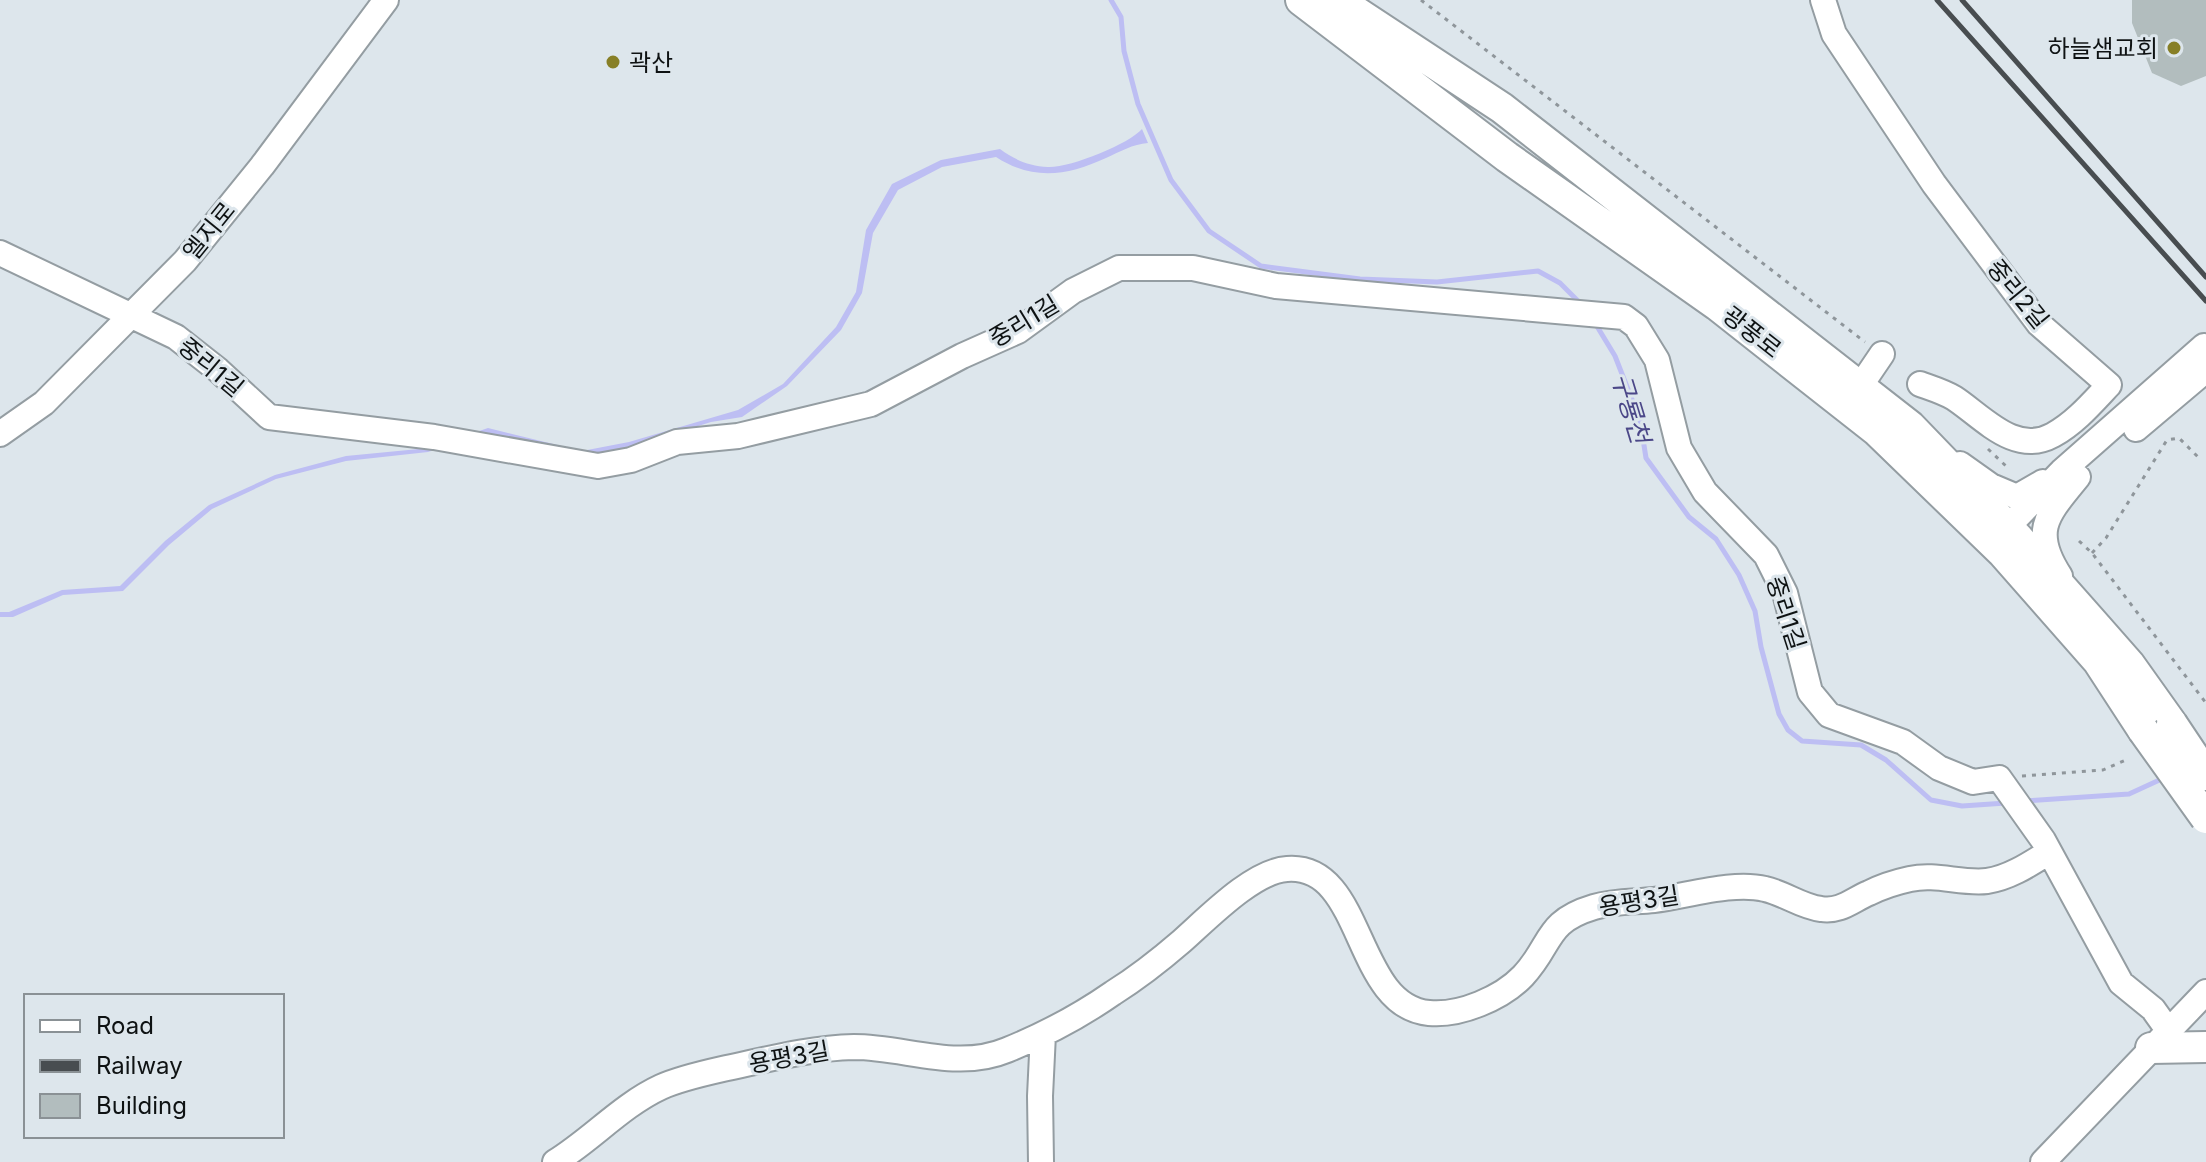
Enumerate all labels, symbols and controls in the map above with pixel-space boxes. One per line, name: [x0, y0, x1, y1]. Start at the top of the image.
place label: 하늘샘교회: [2048, 34, 2158, 63]
marker: 하늘샘교회: [2165, 39, 2183, 57]
place label: 곽산: [629, 48, 673, 77]
marker: 곽산: [604, 53, 622, 71]
street label: 엘지로: [177, 196, 241, 266]
street label: 중리2길: [1981, 253, 2055, 335]
street label: 중리1길: [984, 289, 1064, 353]
street label: 광풍로: [1717, 300, 1787, 364]
street label: 중리1길: [173, 331, 249, 403]
water label: 구룡천: [1606, 369, 1657, 450]
street label: 중리1길: [1760, 572, 1812, 654]
street label: 용평3길: [1597, 880, 1681, 922]
legend: [24, 994, 284, 1138]
text: Road: [96, 1011, 154, 1040]
street label: 용평3길: [747, 1036, 831, 1078]
text: Railway: [96, 1051, 183, 1080]
text: Building: [96, 1091, 187, 1120]

